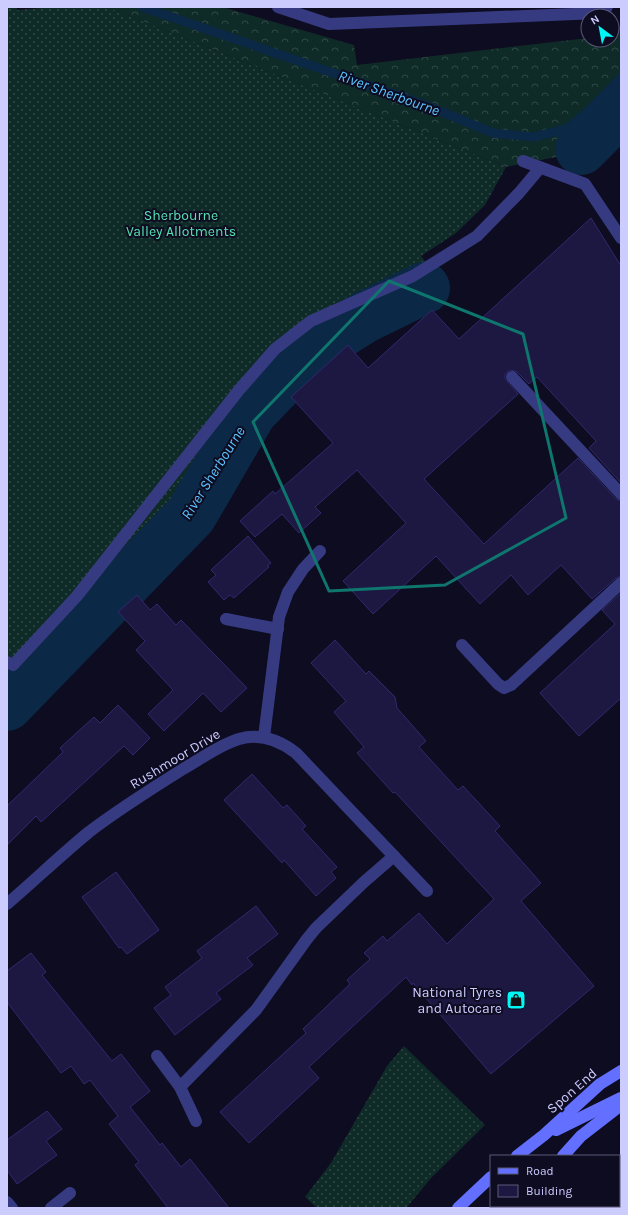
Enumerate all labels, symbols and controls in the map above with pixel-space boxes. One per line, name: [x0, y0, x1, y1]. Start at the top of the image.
north arrow: [580, 8, 620, 48]
text: N: [588, 12, 602, 28]
water label: River Sherbourne: [336, 66, 442, 120]
park label: Sherbourne Valley Allotments: [126, 207, 236, 240]
water label: River Sherbourne: [177, 423, 249, 523]
street label: Rushmoor Drive: [127, 725, 223, 793]
place label: National Tyres and Autocare: [412, 984, 502, 1017]
shop icon: National Tyres and Autocare: [505, 989, 527, 1011]
street label: Spon End: [544, 1065, 600, 1117]
legend: [490, 1155, 620, 1207]
text: Road: [526, 1164, 554, 1178]
text: Building: [526, 1184, 573, 1198]

